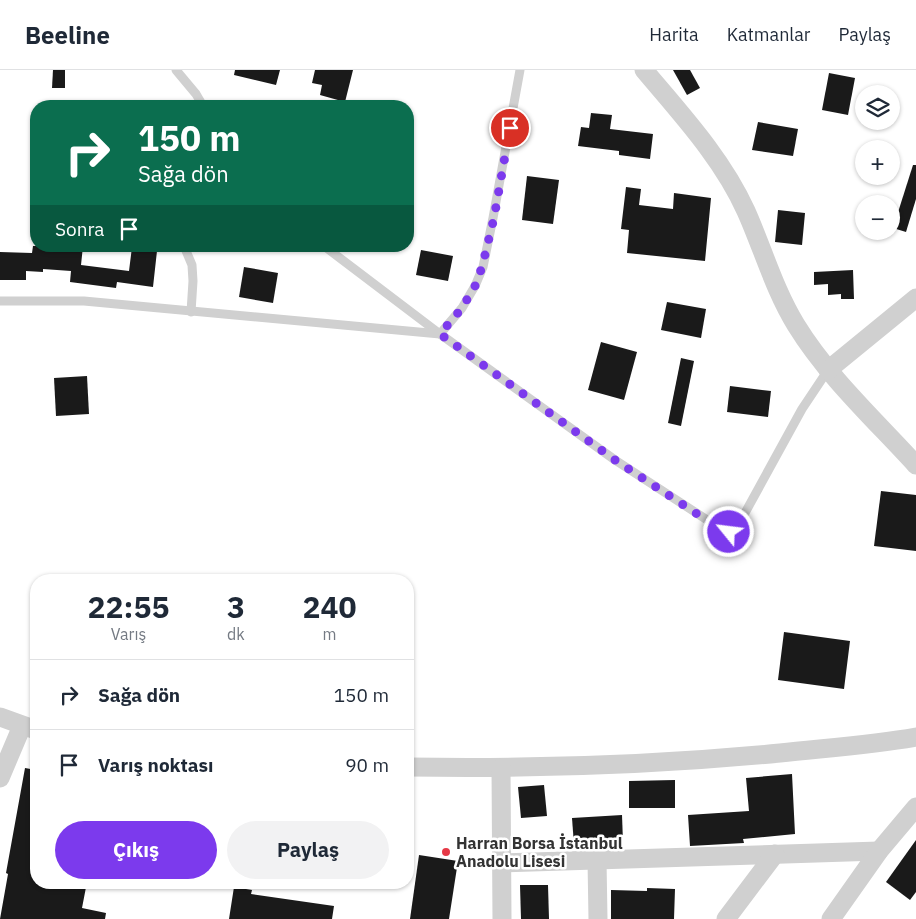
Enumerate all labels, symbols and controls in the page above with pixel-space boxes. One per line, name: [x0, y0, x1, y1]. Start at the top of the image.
text: Beeline: [25, 19, 110, 51]
text: Harita: [649, 23, 699, 46]
text: Katmanlar: [727, 23, 810, 46]
text: Paylaş: [838, 23, 891, 46]
map controls: [855, 85, 900, 240]
button: layers: [855, 85, 900, 130]
pin: [489, 107, 531, 149]
icon: arrive: [496, 114, 524, 142]
text: 150 m: [138, 115, 241, 161]
icon: right: [55, 120, 120, 185]
button: +: [855, 140, 900, 185]
text: Sağa dön: [138, 159, 229, 188]
button: −: [855, 195, 900, 240]
icon: arrive: [115, 215, 143, 243]
text: Sonra: [55, 217, 105, 241]
position arrow: [702, 505, 754, 557]
text: 22:55: [88, 587, 169, 626]
text: 3: [227, 587, 245, 626]
text: 240: [302, 587, 356, 626]
text: Varış: [111, 624, 146, 644]
text: dk: [227, 624, 245, 644]
text: m: [322, 624, 336, 644]
icon: right: [55, 681, 83, 709]
text: Sağa dön: [98, 683, 180, 707]
text: 150 m: [334, 683, 389, 707]
icon: arrive: [55, 751, 83, 779]
text: Varış noktası: [98, 753, 213, 777]
text: 90 m: [345, 753, 389, 777]
button: Çıkış: [55, 821, 217, 879]
button: Paylaş: [227, 821, 389, 879]
place label: Harran Borsa İstanbul Anadolu Lisesi: [456, 833, 623, 871]
marker: Harran Borsa İstanbul Anadolu Lisesi: [440, 846, 452, 858]

